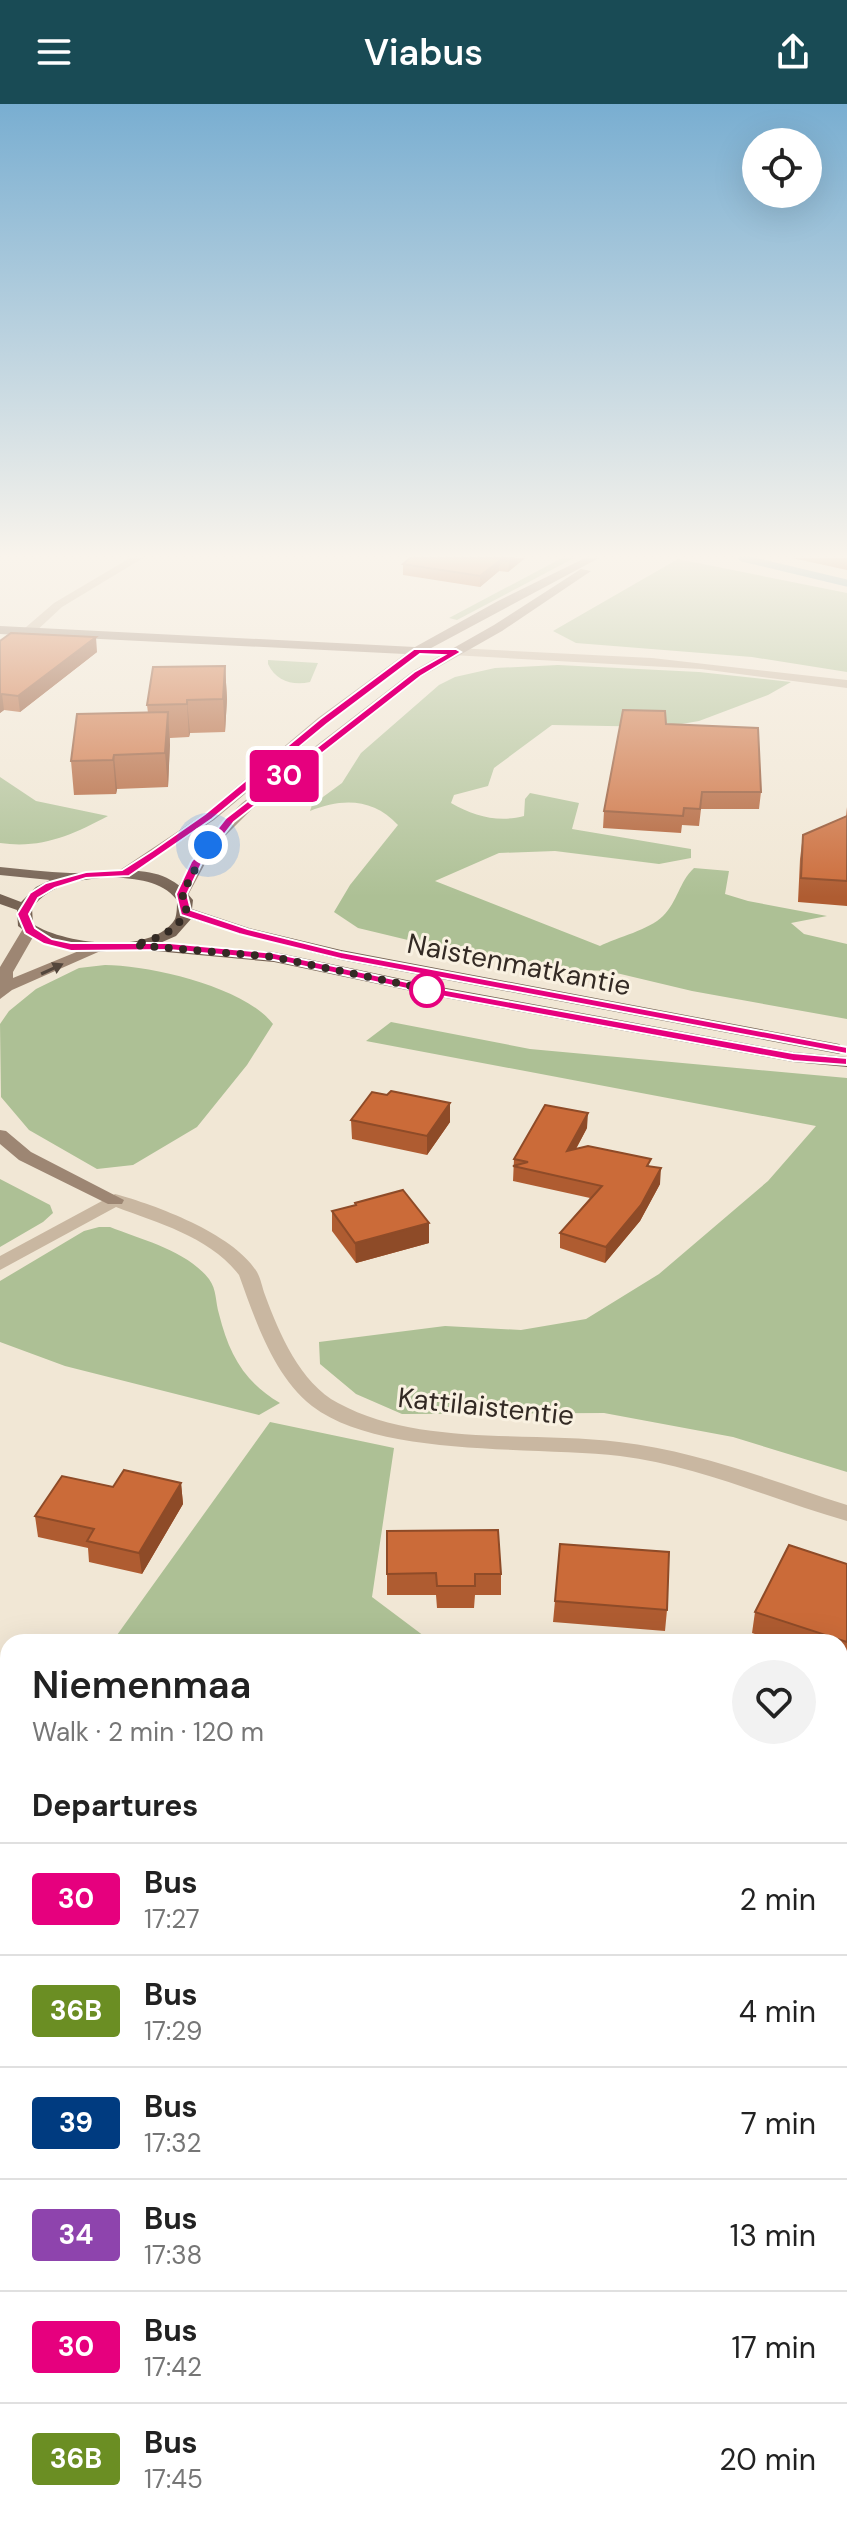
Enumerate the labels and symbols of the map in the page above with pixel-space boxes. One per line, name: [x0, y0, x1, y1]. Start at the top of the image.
line badge: 30: [248, 750, 320, 802]
your location: [188, 825, 228, 865]
street label: Naistenmatkantie: [404, 925, 634, 1004]
one-way arrow: [40, 962, 64, 976]
unlabelled marker: [410, 973, 444, 1007]
street label: Kattilaistentie: [396, 1379, 576, 1434]

